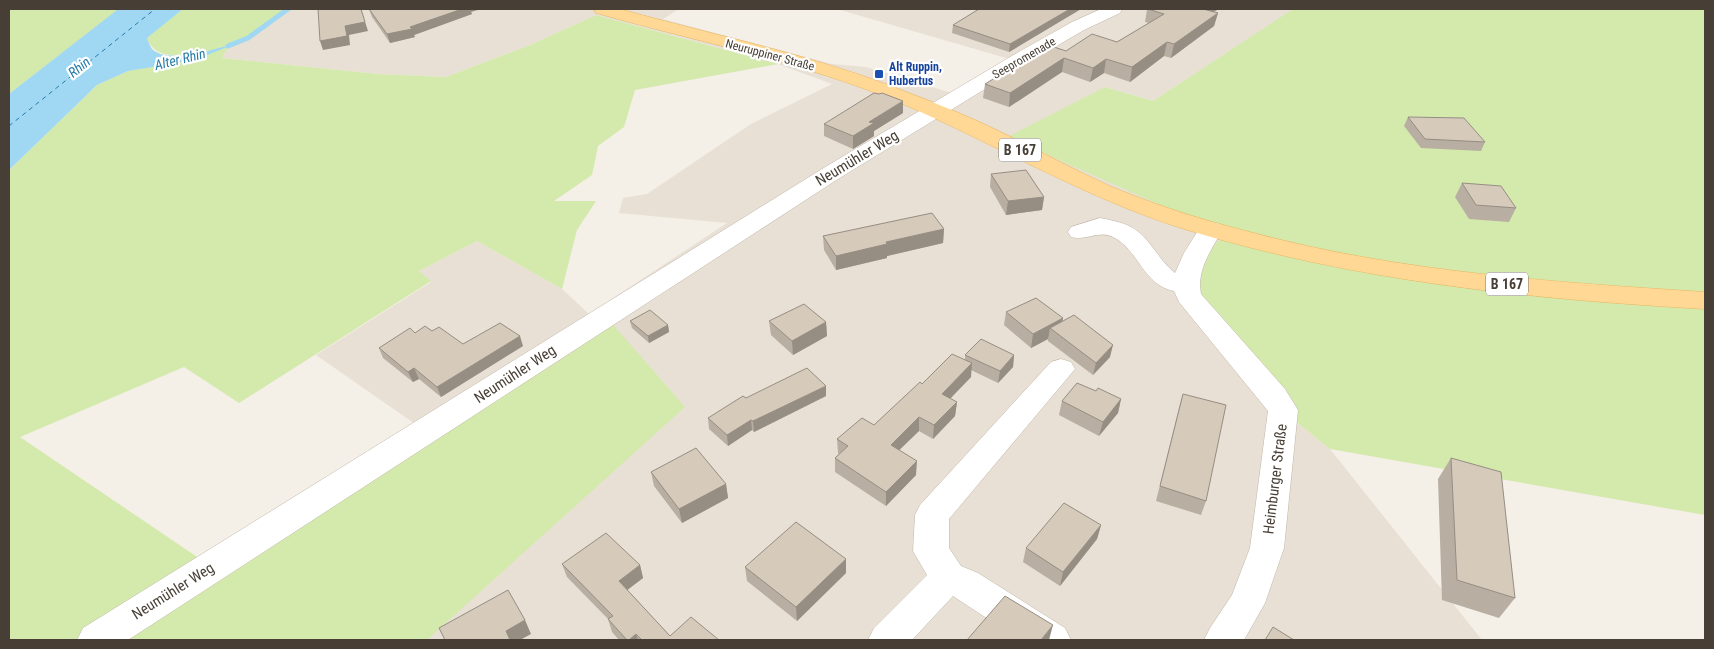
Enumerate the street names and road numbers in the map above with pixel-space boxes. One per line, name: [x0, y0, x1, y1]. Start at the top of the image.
street label: Seepromenade: [990, 34, 1058, 82]
street label: Neuruppiner Straße: [724, 36, 816, 74]
street label: Neumühler Weg: [812, 126, 902, 190]
road number: B 167: [999, 138, 1041, 162]
road number: B 167: [1486, 272, 1528, 296]
street label: Neumühler Weg: [471, 341, 559, 407]
street label: Heimburger Straße: [1259, 423, 1291, 535]
street label: Neumühler Weg: [129, 559, 217, 623]

